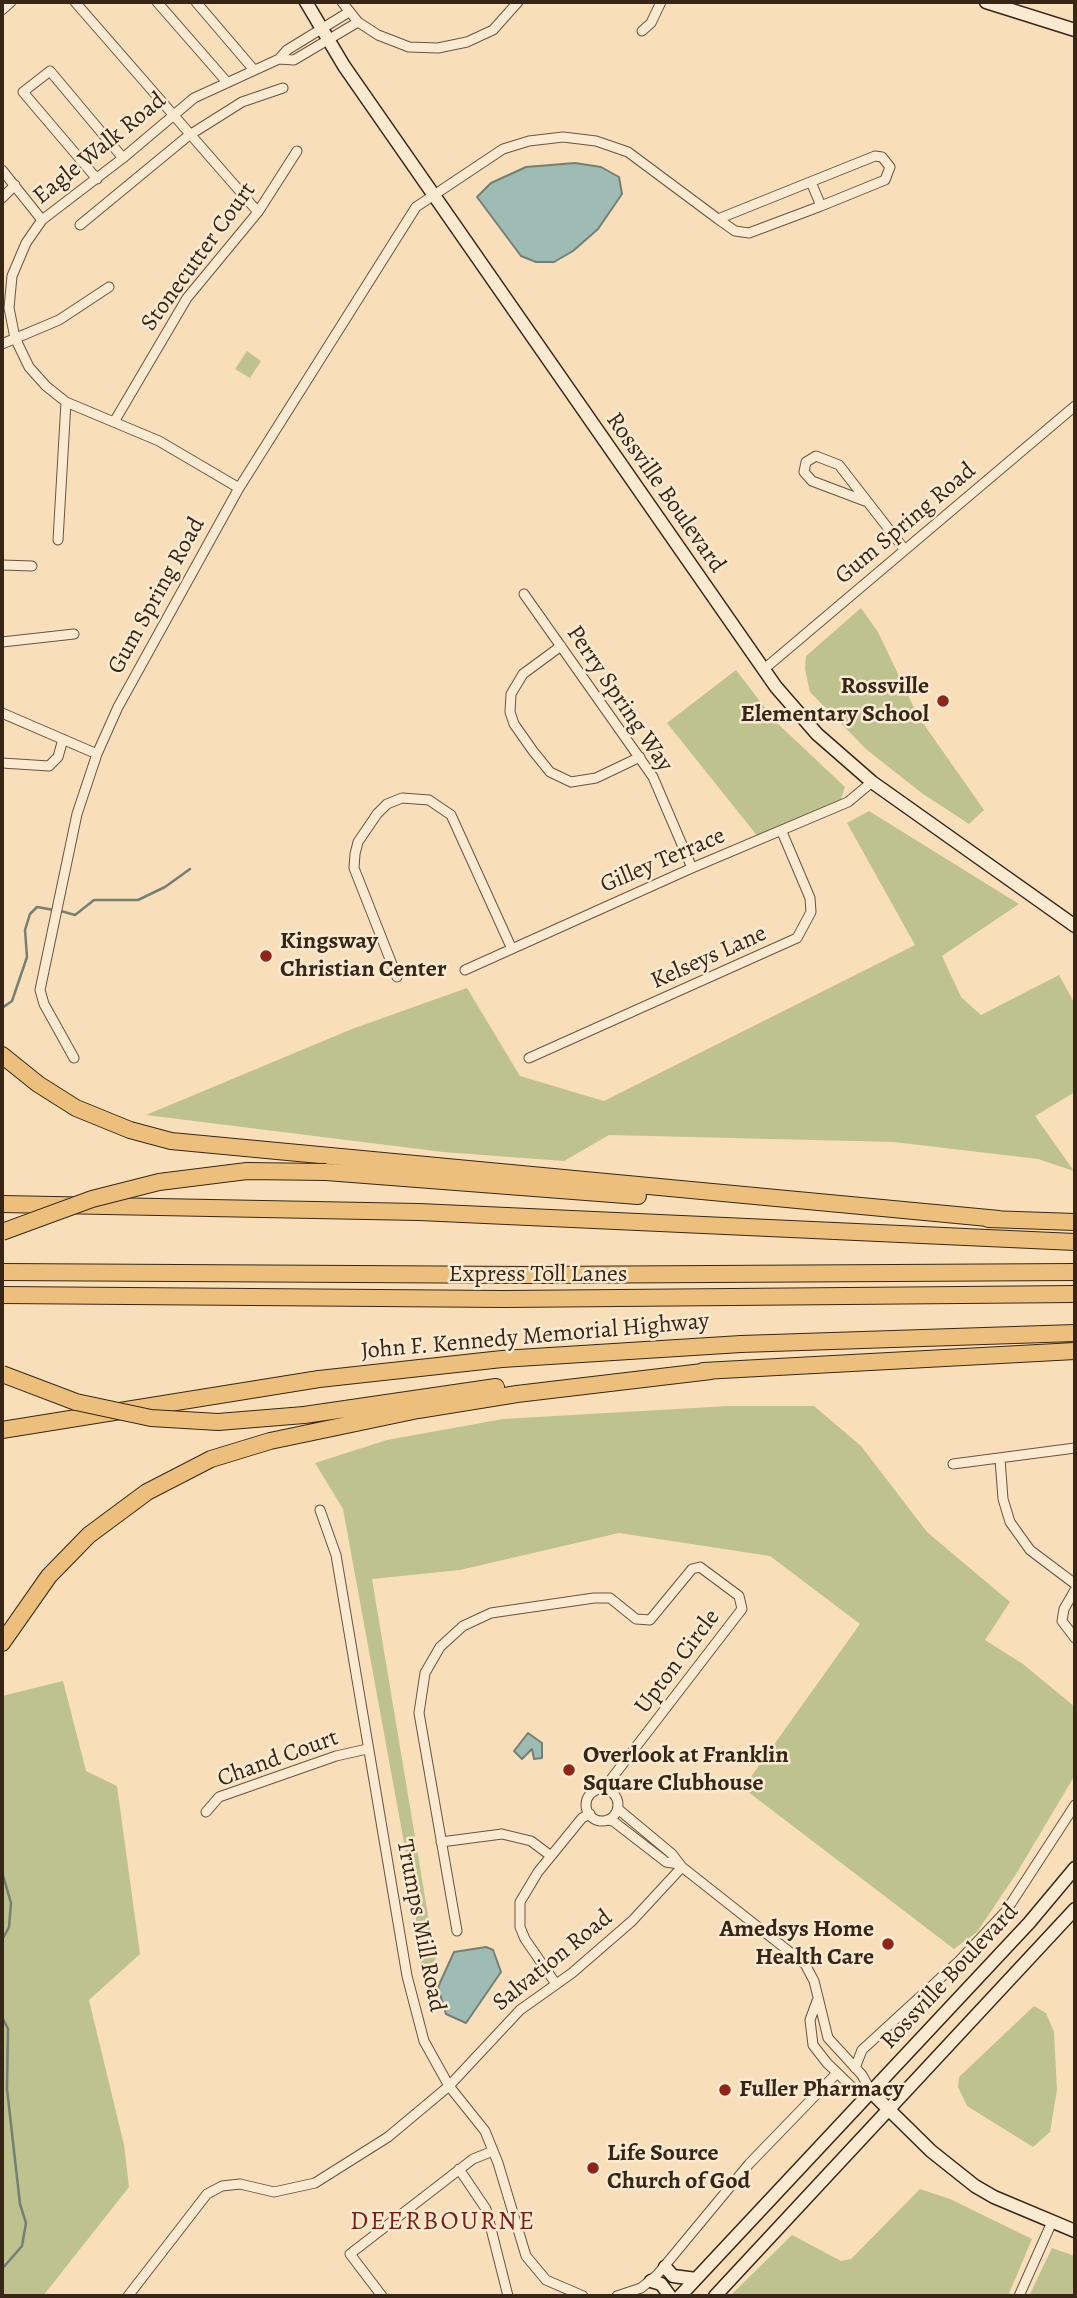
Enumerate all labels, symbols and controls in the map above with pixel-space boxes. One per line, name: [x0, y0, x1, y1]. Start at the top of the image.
street label: Eagle Walk Road: [28, 87, 172, 211]
street label: Stonecutter Court: [135, 177, 263, 337]
street label: Rossville Boulevard: [599, 407, 731, 579]
street label: Gum Spring Road: [830, 457, 982, 591]
street label: Gum Spring Road: [102, 513, 212, 679]
street label: Perry Spring Way: [559, 620, 679, 778]
place label: Rossville Elementary School: [741, 673, 929, 729]
marker: Rossville Elementary School: [935, 693, 951, 709]
street label: Gilley Terrace: [596, 822, 730, 900]
street label: Kelseys Lane: [647, 920, 771, 996]
place label: Kingsway Christian Center: [280, 928, 447, 984]
marker: Kingsway Christian Center: [258, 948, 274, 964]
street label: Express Toll Lanes: [449, 1261, 627, 1289]
street label: John F. Kennedy Memorial Highway: [360, 1307, 710, 1367]
street label: Upton Circle: [629, 1604, 727, 1720]
street label: Chand Court: [214, 1724, 342, 1794]
place label: Overlook at Franklin Square Clubhouse: [583, 1742, 789, 1798]
marker: Overlook at Franklin Square Clubhouse: [561, 1762, 577, 1778]
street label: Trumps Mill Road: [389, 1837, 451, 2015]
street label: Rossville Boulevard: [875, 1898, 1025, 2056]
street label: Salvation Road: [487, 1904, 619, 2018]
place label: Amedsys Home Health Care: [719, 1916, 874, 1972]
marker: Amedsys Home Health Care: [880, 1936, 896, 1952]
place label: Fuller Pharmacy: [739, 2076, 904, 2104]
marker: Fuller Pharmacy: [717, 2082, 733, 2098]
place label: Life Source Church of God: [607, 2140, 750, 2196]
marker: Life Source Church of God: [585, 2160, 601, 2176]
district label: DEERBOURNE: [351, 2207, 535, 2239]

